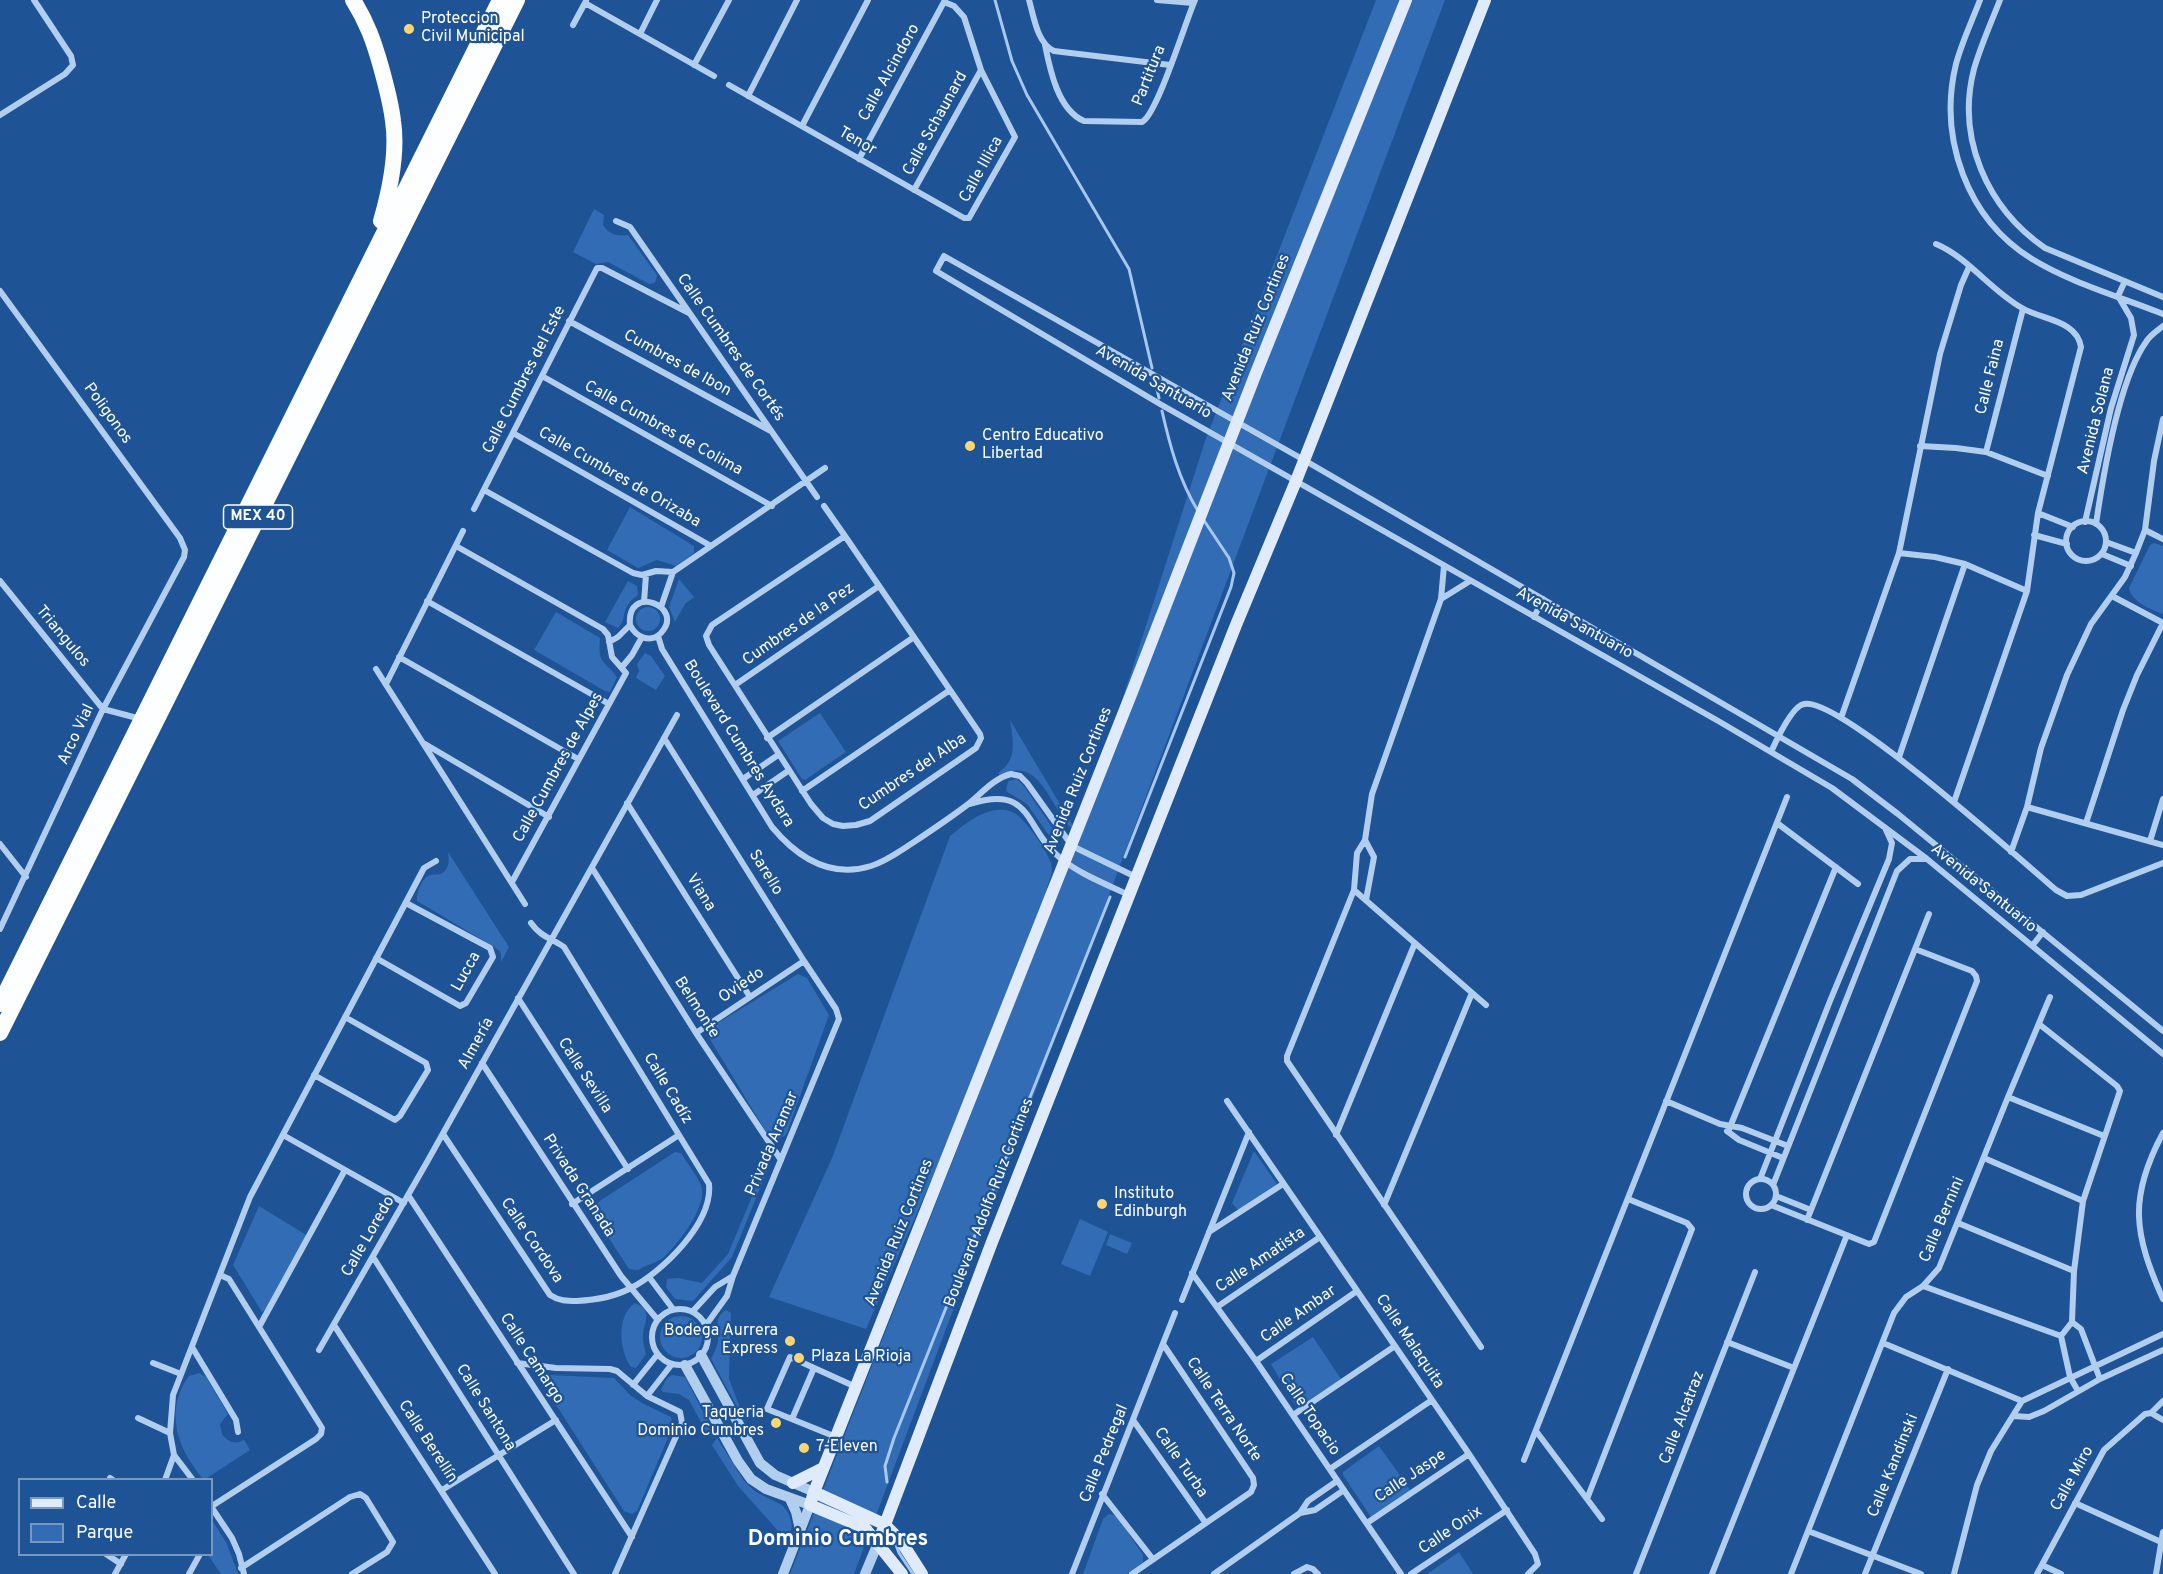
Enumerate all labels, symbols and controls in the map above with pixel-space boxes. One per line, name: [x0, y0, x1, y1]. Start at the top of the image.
place label: Proteccion Civil Municipal: [421, 10, 525, 48]
street label: Calle Alcindoro: [855, 21, 925, 125]
marker: Proteccion Civil Municipal: [402, 22, 416, 36]
street label: Partitura: [1129, 43, 1171, 109]
street label: Calle Schaunard: [899, 69, 973, 179]
street label: Tenor: [834, 123, 880, 161]
street label: Calle Illica: [956, 134, 1008, 206]
street label: Avenida Ruiz Cortines: [1219, 252, 1295, 404]
street label: Calle Cumbres de Cortés: [672, 270, 788, 426]
street label: Calle Cumbres del Este: [479, 303, 571, 457]
street label: Cumbres de Ibon: [620, 326, 734, 402]
street label: Calle Faina: [1972, 337, 2010, 417]
street label: Avenida Santuario: [1092, 342, 1214, 424]
street label: Avenida Solana: [2074, 365, 2120, 477]
street label: Calle Cumbres de Colima: [580, 377, 746, 481]
street label: Poligonos: [78, 380, 136, 448]
street label: Calle Cumbres de Orizaba: [534, 424, 704, 532]
place label: Centro Educativo Libertad: [982, 427, 1104, 465]
marker: Centro Educativo Libertad: [963, 439, 977, 453]
road number: MEX 40: [224, 505, 292, 529]
street label: Cumbres de la Pez: [739, 579, 859, 671]
street label: Avenida Santuario: [1512, 584, 1636, 664]
street label: Triangulos: [31, 602, 93, 672]
street label: Boulevard Cumbres Aydara: [678, 657, 798, 831]
street label: Calle Cumbres de Alpes: [510, 690, 608, 846]
street label: Arco Vial: [55, 702, 99, 768]
street label: Avenida Ruiz Cortines: [1041, 705, 1117, 857]
street label: Cumbres del Alba: [856, 730, 970, 816]
street label: Avenida Santuario: [1926, 840, 2040, 938]
street label: Sarello: [744, 847, 786, 899]
street label: Viana: [681, 871, 719, 915]
street label: Lucca: [448, 949, 486, 995]
street label: Oviedo: [716, 964, 768, 1008]
street label: Belmonte: [669, 974, 723, 1042]
street label: Almería: [455, 1015, 499, 1073]
street label: Calle Sevilla: [552, 1035, 616, 1117]
street label: Calle Cadíz: [638, 1050, 696, 1128]
street label: Privada Aramar: [742, 1089, 804, 1199]
street label: Boulevard Adolfo Ruiz Cortines: [941, 1096, 1039, 1310]
street label: Privada Granada: [538, 1131, 618, 1241]
street label: Avenida Ruiz Cortines: [862, 1157, 938, 1309]
street label: Calle Bernini: [1916, 1174, 1970, 1266]
place label: Instituto Edinburgh: [1114, 1185, 1187, 1223]
street label: Calle Loredo: [338, 1193, 400, 1281]
street label: Calle Cordova: [495, 1195, 567, 1287]
marker: Instituto Edinburgh: [1095, 1197, 1109, 1211]
street label: Calle Amatista: [1213, 1224, 1309, 1298]
street label: Calle Ambar: [1257, 1282, 1341, 1348]
street label: Calle Malaquita: [1370, 1291, 1448, 1393]
street label: Calle Camargo: [495, 1310, 567, 1408]
place label: Bodega Aurrera Express: [664, 1322, 778, 1360]
marker: Bodega Aurrera Express: [783, 1334, 797, 1348]
place label: Plaza La Rioja: [811, 1348, 911, 1368]
marker: Plaza La Rioja: [792, 1351, 806, 1365]
street label: Calle Terra Norte: [1181, 1354, 1265, 1466]
street label: Calle Santona: [451, 1361, 519, 1455]
street label: Calle Alcatraz: [1656, 1369, 1710, 1467]
street label: Calle Topacio: [1274, 1370, 1344, 1460]
street label: Calle Berellín: [393, 1397, 461, 1487]
street label: Calle Pedregal: [1077, 1402, 1133, 1506]
place label: Taqueria Dominio Cumbres: [637, 1404, 764, 1442]
street label: Calle Kandinski: [1865, 1411, 1923, 1521]
marker: Taqueria Dominio Cumbres: [769, 1416, 783, 1430]
street label: Calle Turba: [1149, 1424, 1211, 1502]
place label: 7-Eleven: [816, 1438, 878, 1458]
marker: 7-Eleven: [797, 1441, 811, 1455]
street label: Calle Miro: [2047, 1443, 2099, 1515]
street label: Calle Jaspe: [1372, 1446, 1450, 1508]
legend: [18, 1478, 213, 1556]
text: Calle: [76, 1492, 116, 1515]
street label: Calle Onix: [1416, 1503, 1486, 1559]
text: Parque: [76, 1522, 133, 1545]
district label: Dominio Cumbres: [748, 1528, 928, 1554]

